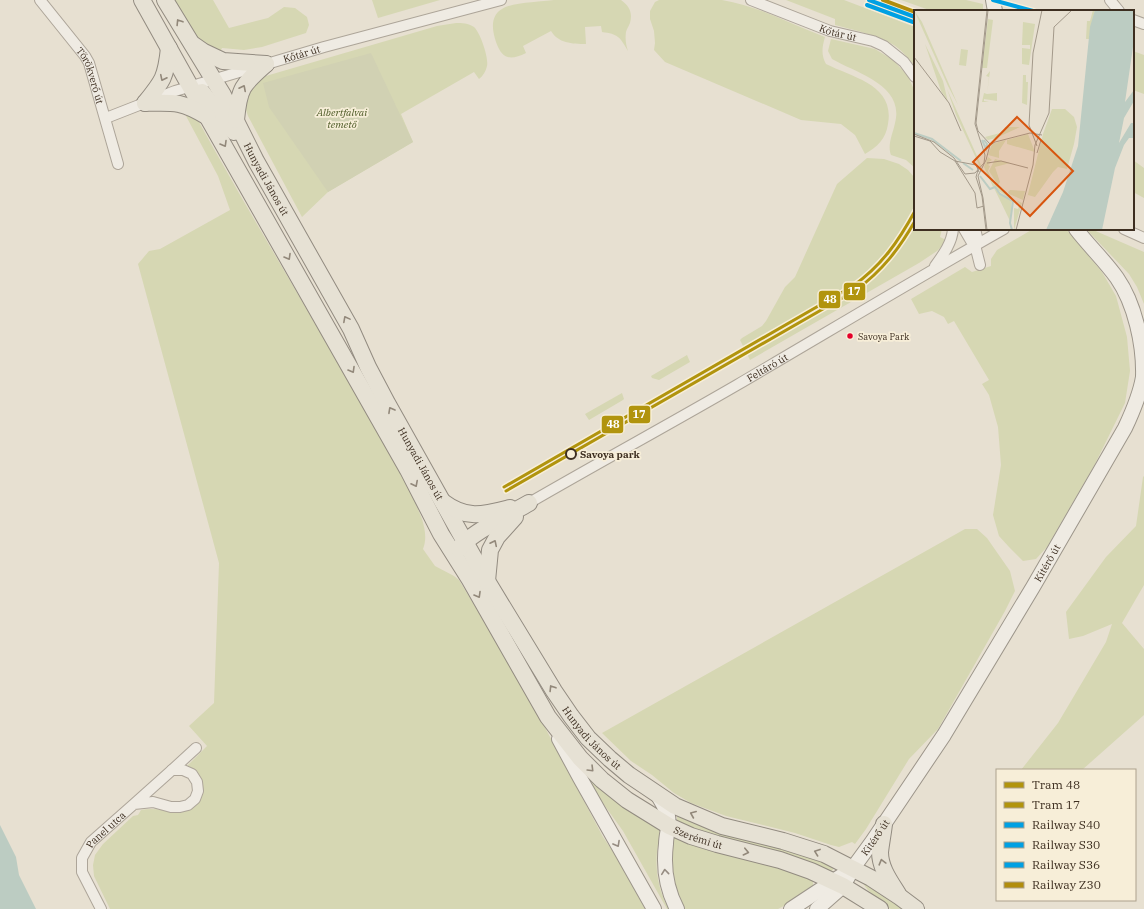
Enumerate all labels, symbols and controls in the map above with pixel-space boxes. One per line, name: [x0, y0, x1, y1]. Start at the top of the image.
inset map: [914, 10, 1134, 230]
one-way arrow: [176, 19, 183, 26]
street label: Kőtár út: [818, 21, 858, 44]
street label: Kőtár út: [281, 42, 322, 65]
street label: Törökverő út: [74, 44, 107, 106]
one-way arrow: [160, 74, 167, 81]
one-way arrow: [238, 85, 246, 92]
park label: Albertfalvai temető: [316, 106, 367, 131]
one-way arrow: [219, 140, 226, 147]
street label: Hunyadi János út: [241, 140, 292, 218]
one-way arrow: [283, 253, 291, 260]
line badge: 17: [843, 282, 866, 301]
text: 17: [847, 284, 861, 298]
line badge: 48: [818, 290, 841, 309]
text: 48: [823, 292, 837, 306]
one-way arrow: [343, 316, 351, 324]
marker: Savoya Park: [845, 331, 855, 341]
place label: Savoya Park: [858, 331, 910, 342]
street label: Feltáró út: [744, 350, 790, 384]
one-way arrow: [348, 366, 355, 373]
line badge: 17: [628, 405, 651, 424]
one-way arrow: [388, 407, 395, 414]
text: 17: [632, 407, 646, 421]
line badge: 48: [601, 415, 624, 434]
text: 48: [606, 417, 620, 431]
street label: Hunyadi János út: [395, 425, 447, 503]
marker: Savoya park: [565, 448, 577, 460]
place label: Savoya park: [580, 448, 641, 461]
one-way arrow: [410, 480, 418, 487]
one-way arrow: [489, 539, 497, 547]
street label: Kitérő út: [1031, 541, 1063, 584]
one-way arrow: [474, 591, 481, 598]
one-way arrow: [549, 685, 557, 692]
street label: Hunyadi János út: [560, 704, 624, 773]
one-way arrow: [586, 764, 594, 772]
legend: [996, 769, 1136, 901]
text: Tram 48: [1032, 777, 1080, 792]
text: Tram 17: [1032, 797, 1080, 812]
street label: Panel utca: [83, 808, 128, 850]
one-way arrow: [690, 811, 697, 819]
street label: Kitérő út: [858, 816, 892, 858]
text: Railway S40: [1032, 817, 1100, 832]
street label: Szerémi út: [672, 823, 724, 852]
text: Railway S30: [1032, 837, 1100, 852]
one-way arrow: [612, 840, 619, 847]
one-way arrow: [742, 847, 749, 855]
one-way arrow: [814, 848, 821, 856]
text: Railway S36: [1032, 857, 1100, 872]
one-way arrow: [878, 859, 887, 866]
one-way arrow: [661, 869, 670, 875]
text: Railway Z30: [1032, 877, 1101, 892]

